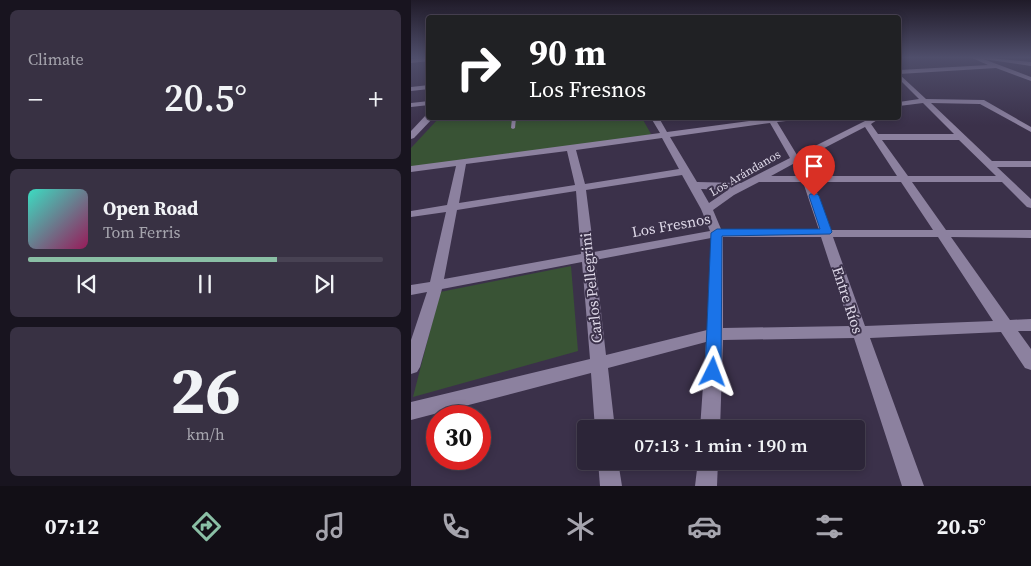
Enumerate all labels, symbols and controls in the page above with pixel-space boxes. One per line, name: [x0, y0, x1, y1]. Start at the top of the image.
text: 90 m: [529, 29, 606, 77]
icon: right: [446, 35, 511, 100]
text: Climate: [28, 48, 84, 70]
text: 20.5°: [164, 72, 247, 124]
text: Los Fresnos: [529, 74, 646, 104]
text: −: [28, 80, 43, 118]
text: +: [368, 80, 383, 118]
pin: [793, 145, 835, 196]
street label: Los Arándanos: [706, 146, 784, 200]
icon: arrive: [800, 152, 828, 180]
text: Open Road: [103, 195, 198, 221]
street label: Los Fresnos: [630, 208, 712, 242]
text: Tom Ferris: [103, 221, 181, 243]
street label: Carlos Pellegrini: [575, 232, 607, 344]
street label: Entre Ríos: [827, 264, 869, 336]
icon: previous: [73, 270, 101, 298]
icon: pause: [191, 270, 219, 298]
icon: next: [310, 270, 338, 298]
position arrow: [686, 345, 738, 397]
text: 26: [170, 346, 241, 435]
speed limit sign: 30: [426, 405, 491, 470]
text: km/h: [186, 423, 225, 445]
text: 07:13 · 1 min · 190 m: [634, 432, 808, 458]
icon: directions: [189, 509, 224, 544]
icon: music: [313, 509, 348, 544]
icon: phone: [438, 509, 473, 544]
icon: climate: [563, 509, 598, 544]
icon: car: [687, 509, 722, 544]
icon: filters: [812, 509, 847, 544]
text: 07:12: [45, 511, 99, 541]
text: 20.5°: [936, 511, 986, 541]

